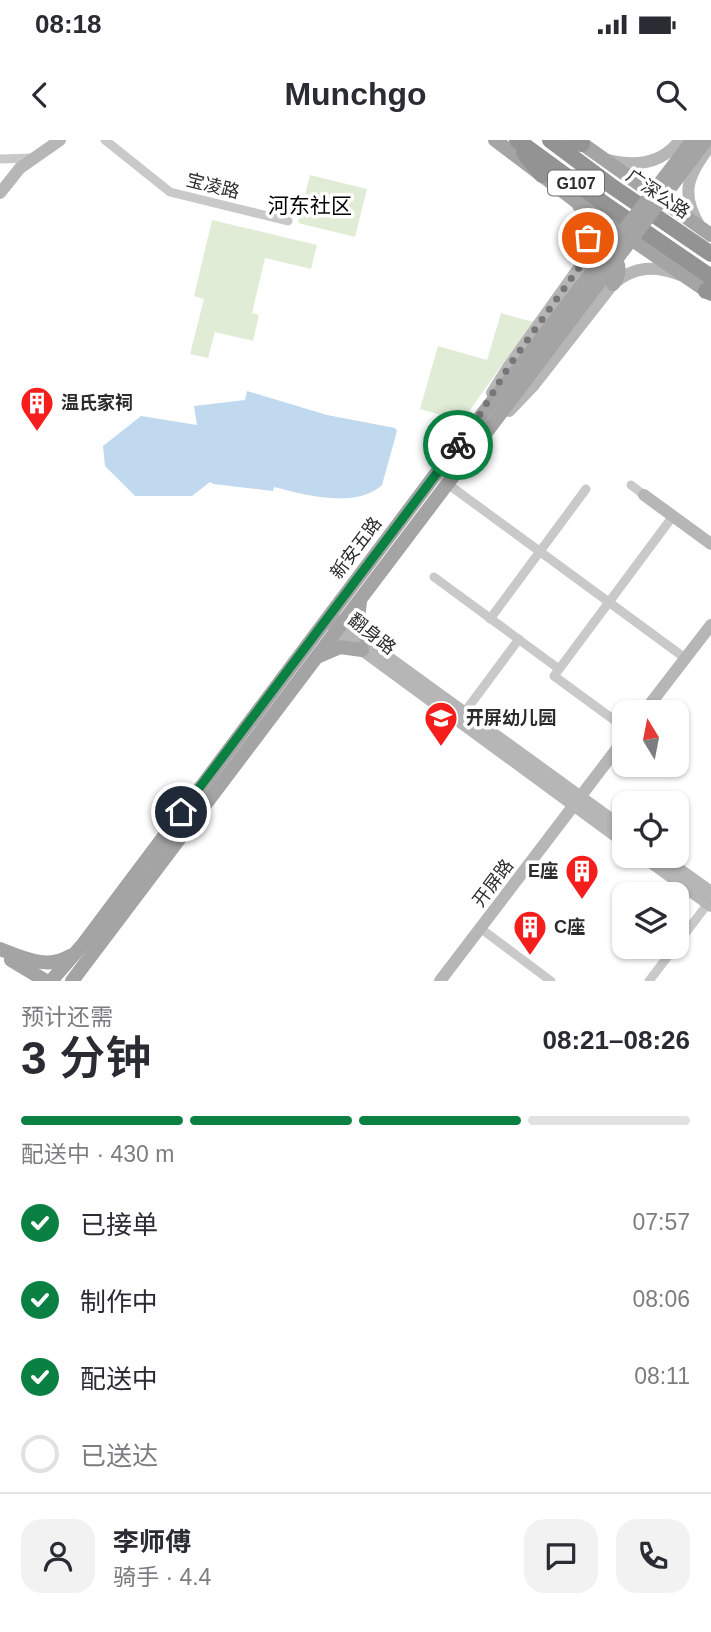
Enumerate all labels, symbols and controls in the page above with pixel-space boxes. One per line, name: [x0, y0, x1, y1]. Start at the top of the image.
text: 08:18: [35, 9, 102, 39]
icon: back: [21, 76, 59, 114]
text: Munchgo: [284, 76, 427, 112]
icon: search: [652, 76, 690, 114]
street label: 广深公路: [623, 166, 693, 222]
street label: 宝凌路: [184, 170, 242, 202]
road number: G107: [548, 171, 604, 196]
district label: 河东社区: [268, 194, 352, 217]
pin: [558, 208, 618, 268]
icon: bag: [569, 219, 607, 257]
building icon: 温氏家祠: [18, 384, 56, 433]
place label: 温氏家祠: [61, 393, 133, 413]
courier: [423, 410, 493, 480]
icon: bike: [439, 426, 477, 464]
street label: 新安五路: [326, 513, 386, 583]
street label: 翻身路: [345, 609, 399, 659]
school or university icon: 开屏幼儿园: [422, 699, 460, 748]
north arrow: [612, 700, 690, 777]
map controls: [612, 700, 689, 959]
place label: 开屏幼儿园: [466, 708, 556, 728]
pin: [151, 782, 211, 842]
button: locate: [612, 791, 689, 868]
icon: home: [162, 793, 200, 831]
building icon: E座: [563, 852, 601, 901]
street label: 开屏路: [469, 855, 517, 911]
place label: E座: [528, 861, 558, 881]
button: layers: [612, 882, 689, 959]
building icon: C座: [511, 908, 549, 957]
place label: C座: [554, 917, 585, 937]
text: 预计还需: [21, 1004, 113, 1030]
text: 08:21–08:26: [543, 1025, 690, 1055]
text: 3 分钟: [21, 1032, 151, 1084]
text: 配送中 · 430 m: [21, 1141, 174, 1167]
icon: check: [21, 1204, 59, 1242]
text: 07:57: [632, 1209, 690, 1235]
text: 已接单: [80, 1210, 158, 1240]
icon: check: [21, 1281, 59, 1319]
text: 08:06: [632, 1286, 690, 1312]
text: 制作中: [80, 1287, 158, 1317]
icon: check: [21, 1358, 59, 1396]
text: 08:11: [634, 1363, 690, 1389]
text: 配送中: [80, 1364, 158, 1394]
text: 已送达: [80, 1441, 158, 1471]
button: person: [21, 1519, 95, 1593]
button: chat: [524, 1519, 598, 1593]
button: phone: [616, 1519, 690, 1593]
text: 李师傅: [113, 1527, 191, 1557]
text: 骑手 · 4.4: [113, 1564, 211, 1590]

